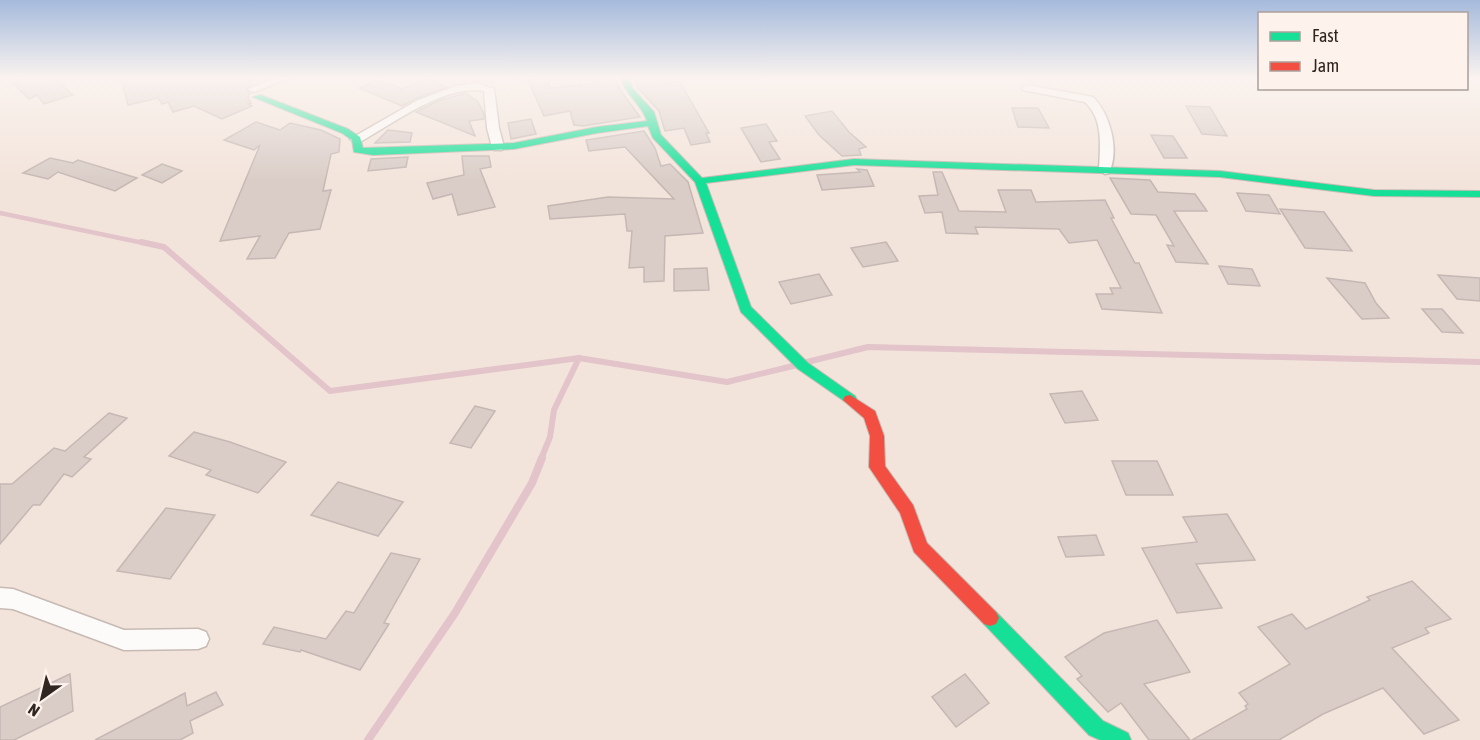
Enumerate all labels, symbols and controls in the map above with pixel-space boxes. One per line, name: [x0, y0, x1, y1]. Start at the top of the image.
legend: [1258, 12, 1468, 90]
text: Fast: [1312, 25, 1339, 46]
text: Jam: [1312, 55, 1339, 76]
north arrow: [12, 668, 72, 728]
text: N: [25, 700, 43, 721]

